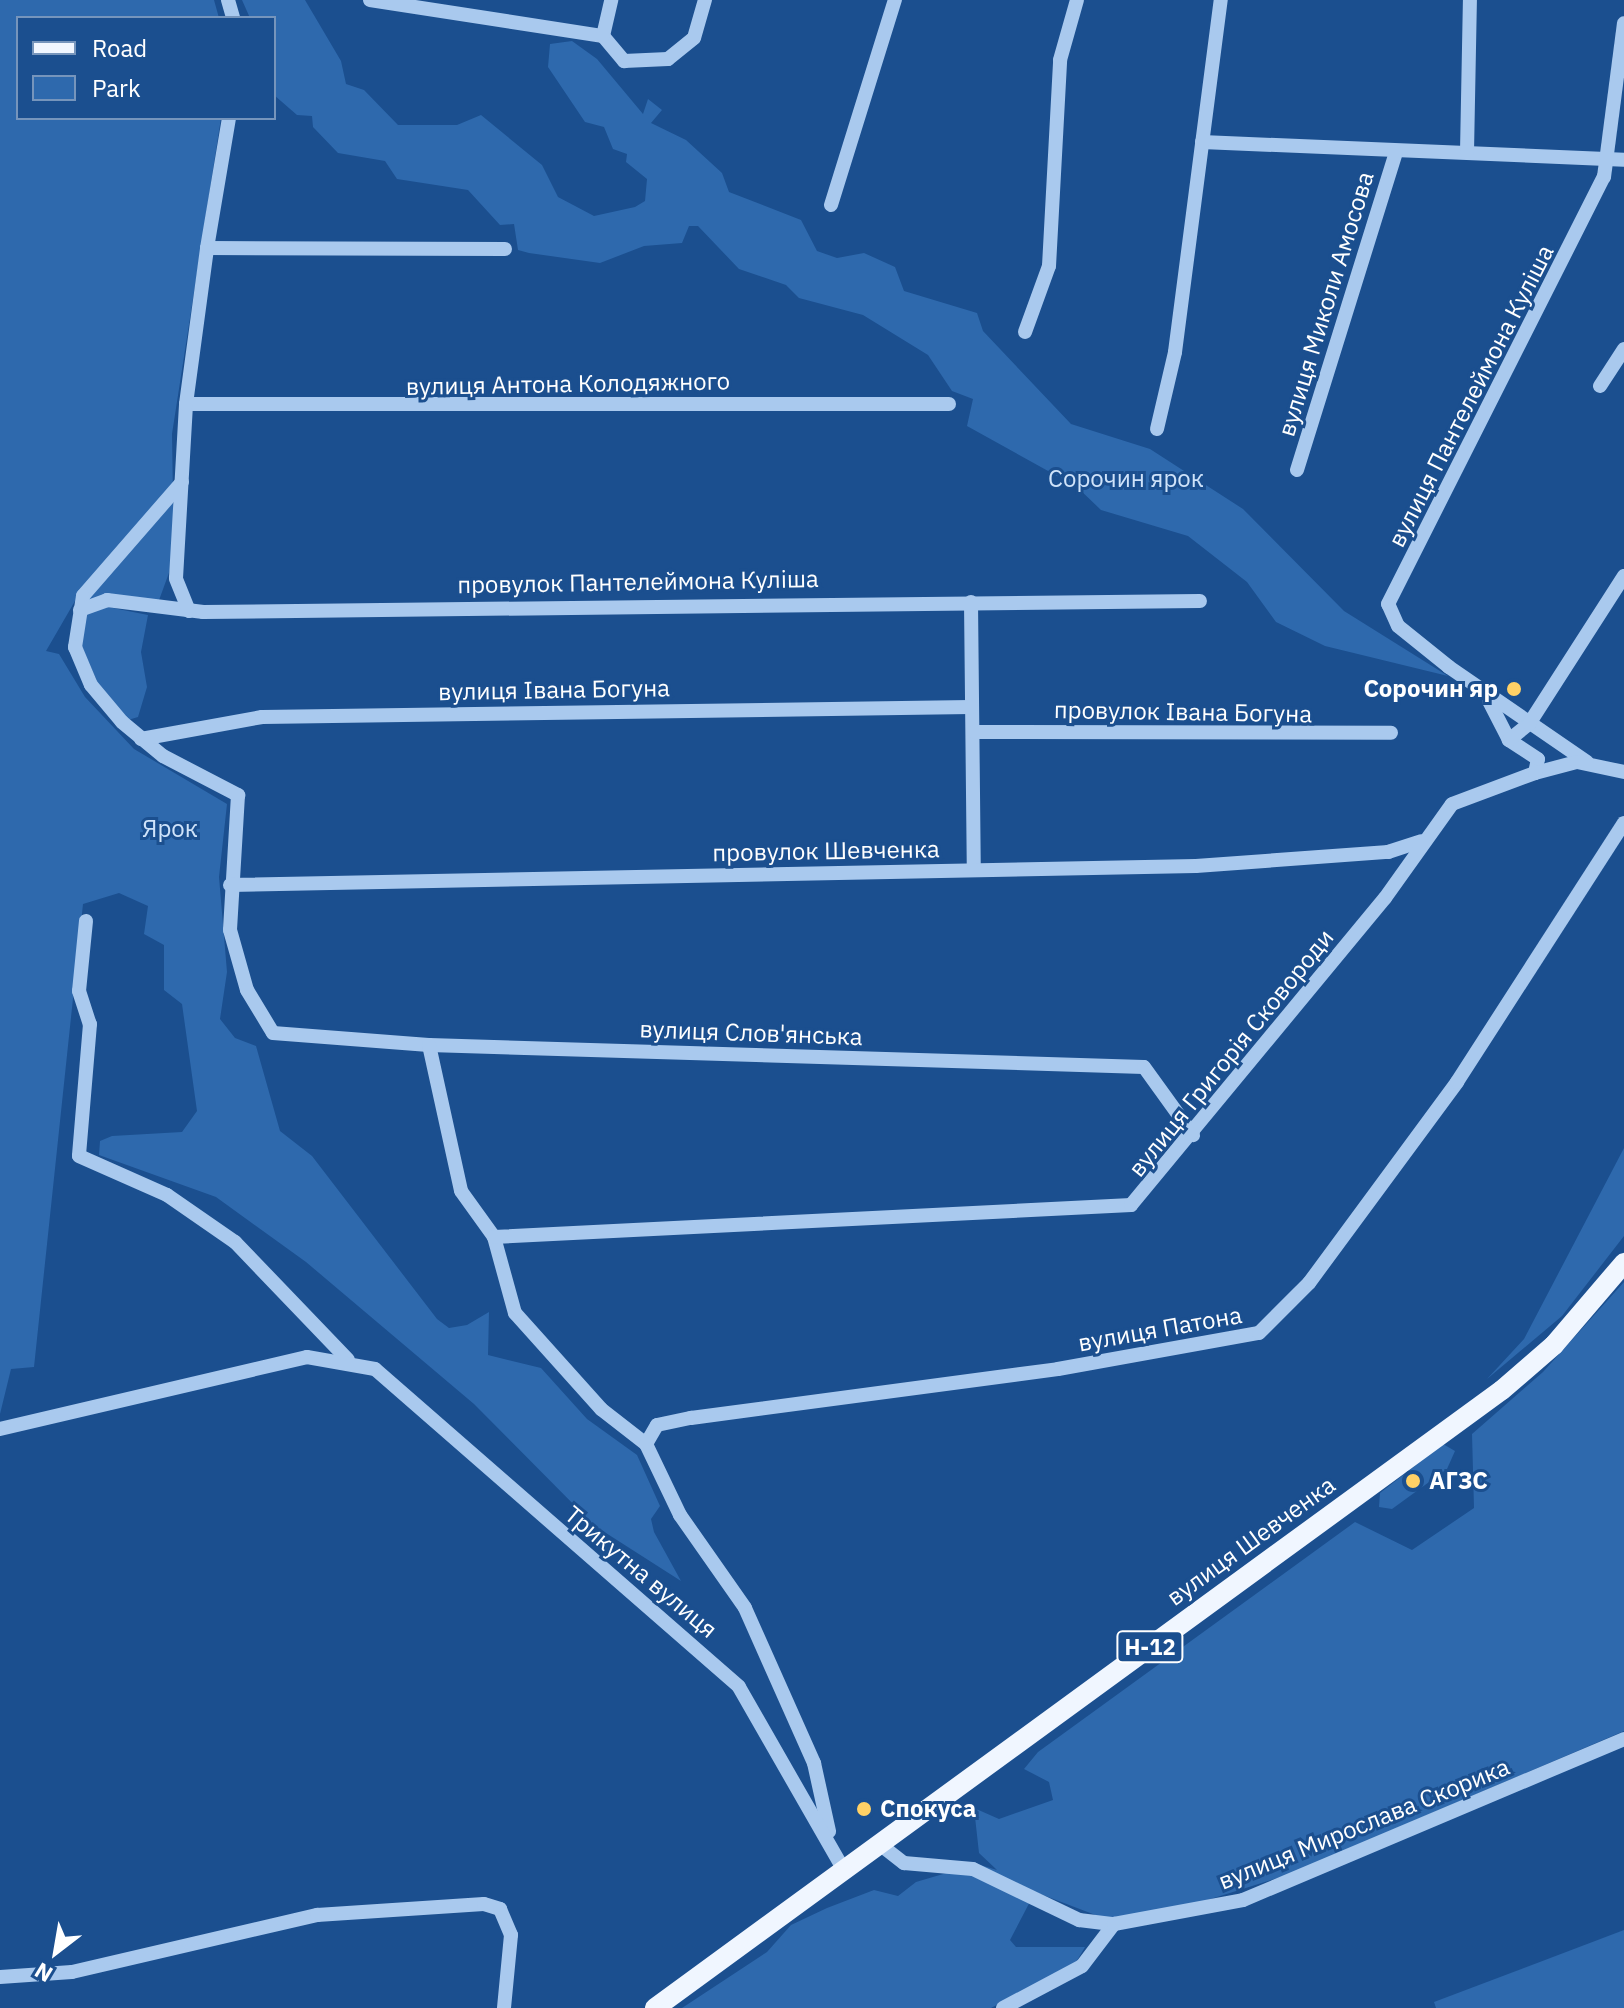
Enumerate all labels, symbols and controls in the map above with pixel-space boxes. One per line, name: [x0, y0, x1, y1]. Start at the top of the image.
legend: [16, 16, 276, 120]
text: Road: [92, 32, 147, 64]
text: Park: [92, 72, 141, 104]
street label: вулиця Миколи Амосова: [1272, 168, 1380, 440]
street label: вулиця Пантелеймона Куліша: [1382, 240, 1560, 552]
street label: вулиця Антона Колодяжного: [406, 367, 730, 401]
park label: Сорочин ярок: [1048, 465, 1204, 493]
street label: провулок Пантелеймона Куліша: [457, 564, 819, 600]
street label: вулиця Івана Богуна: [438, 674, 670, 706]
place label: Сорочин яр: [1363, 675, 1498, 703]
marker: Сорочин яр: [1505, 680, 1523, 698]
street label: провулок Івана Богуна: [1054, 695, 1312, 729]
park label: Ярок: [142, 815, 198, 843]
street label: провулок Шевченка: [712, 835, 940, 867]
street label: вулиця Григорія Сковороди: [1122, 924, 1340, 1182]
street label: вулиця Слов'янська: [639, 1015, 863, 1051]
street label: вулиця Патона: [1076, 1300, 1244, 1358]
place label: АГЗС: [1429, 1467, 1488, 1495]
street label: вулиця Шевченка: [1161, 1470, 1341, 1612]
marker: АГЗС: [1404, 1472, 1422, 1490]
street label: Трикутна вулиця: [559, 1500, 723, 1644]
road number: Н-12: [1116, 1629, 1184, 1665]
street label: вулиця Мирослава Скорика: [1214, 1752, 1514, 1896]
place label: Спокуса: [880, 1795, 976, 1823]
marker: Спокуса: [855, 1800, 873, 1818]
north arrow: [16, 1912, 96, 1992]
text: N: [29, 1956, 58, 1990]

